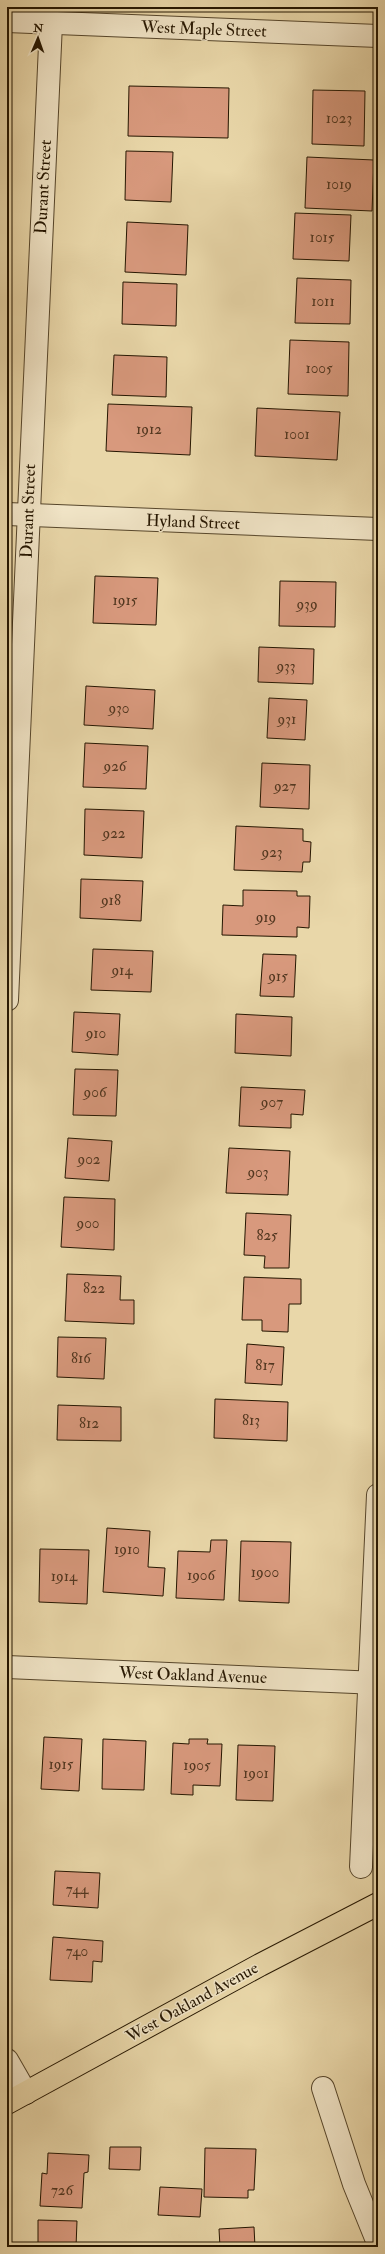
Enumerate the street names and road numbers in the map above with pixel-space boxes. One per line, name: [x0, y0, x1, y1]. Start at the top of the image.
street label: West Maple Street: [140, 16, 268, 43]
street label: Durant Street: [30, 139, 56, 235]
street label: Durant Street: [16, 463, 40, 559]
street label: Hyland Street: [146, 510, 241, 535]
street label: West Oakland Avenue: [118, 1662, 267, 1688]
street label: West Oakland Avenue: [121, 1957, 262, 2048]

